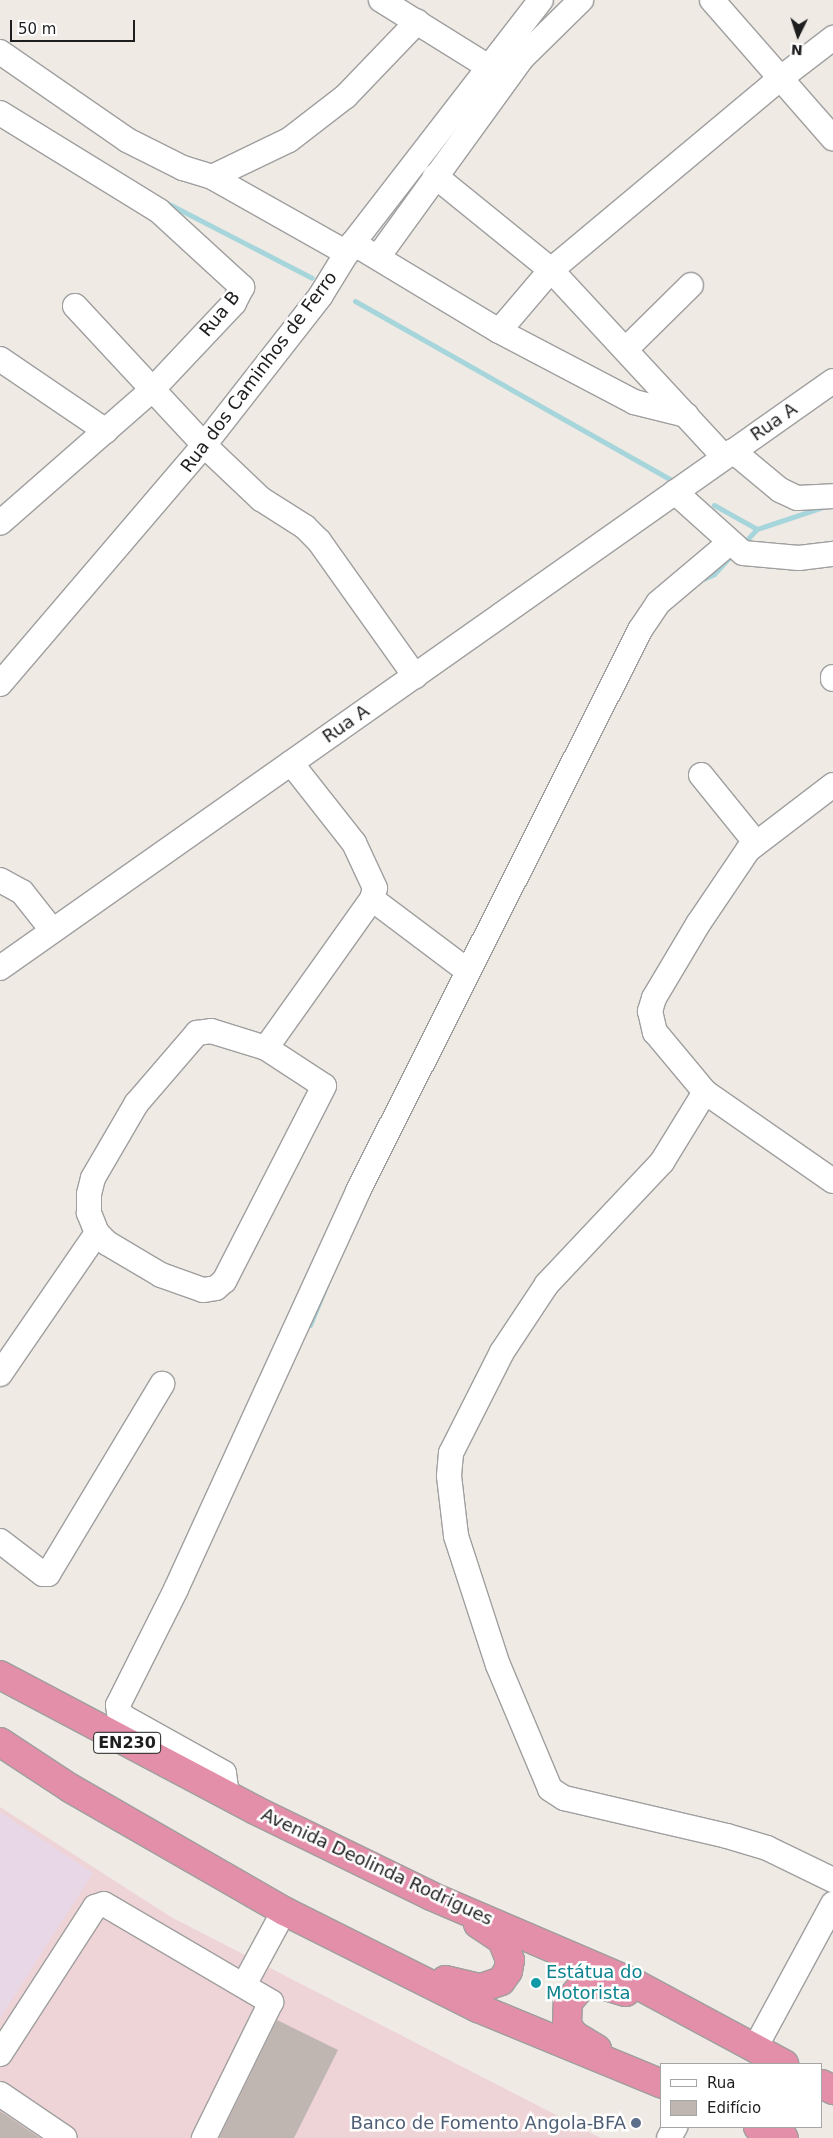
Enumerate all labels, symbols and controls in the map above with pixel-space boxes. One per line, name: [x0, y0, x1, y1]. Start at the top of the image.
scale bar: [12, 10, 138, 42]
north arrow: [773, 10, 823, 60]
text: 50 m: [18, 20, 56, 38]
text: N: [791, 42, 803, 58]
street label: Rua dos Caminhos de Ferro: [176, 267, 342, 477]
street label: Rua B: [195, 287, 245, 341]
street label: Rua A: [746, 398, 802, 446]
street label: Rua A: [318, 700, 374, 748]
road number: EN230: [92, 1730, 162, 1756]
street label: Avenida Deolinda Rodrigues: [258, 1804, 496, 1930]
place label: Estátua do Motorista: [546, 1962, 642, 2005]
marker: Estátua do Motorista: [530, 1977, 542, 1989]
legend: [660, 2063, 823, 2128]
text: Rua: [707, 2074, 735, 2092]
text: Edifício: [707, 2099, 761, 2117]
place label: Banco de Fomento Angola-BFA: [350, 2112, 626, 2134]
marker: Banco de Fomento Angola-BFA: [630, 2117, 642, 2129]

